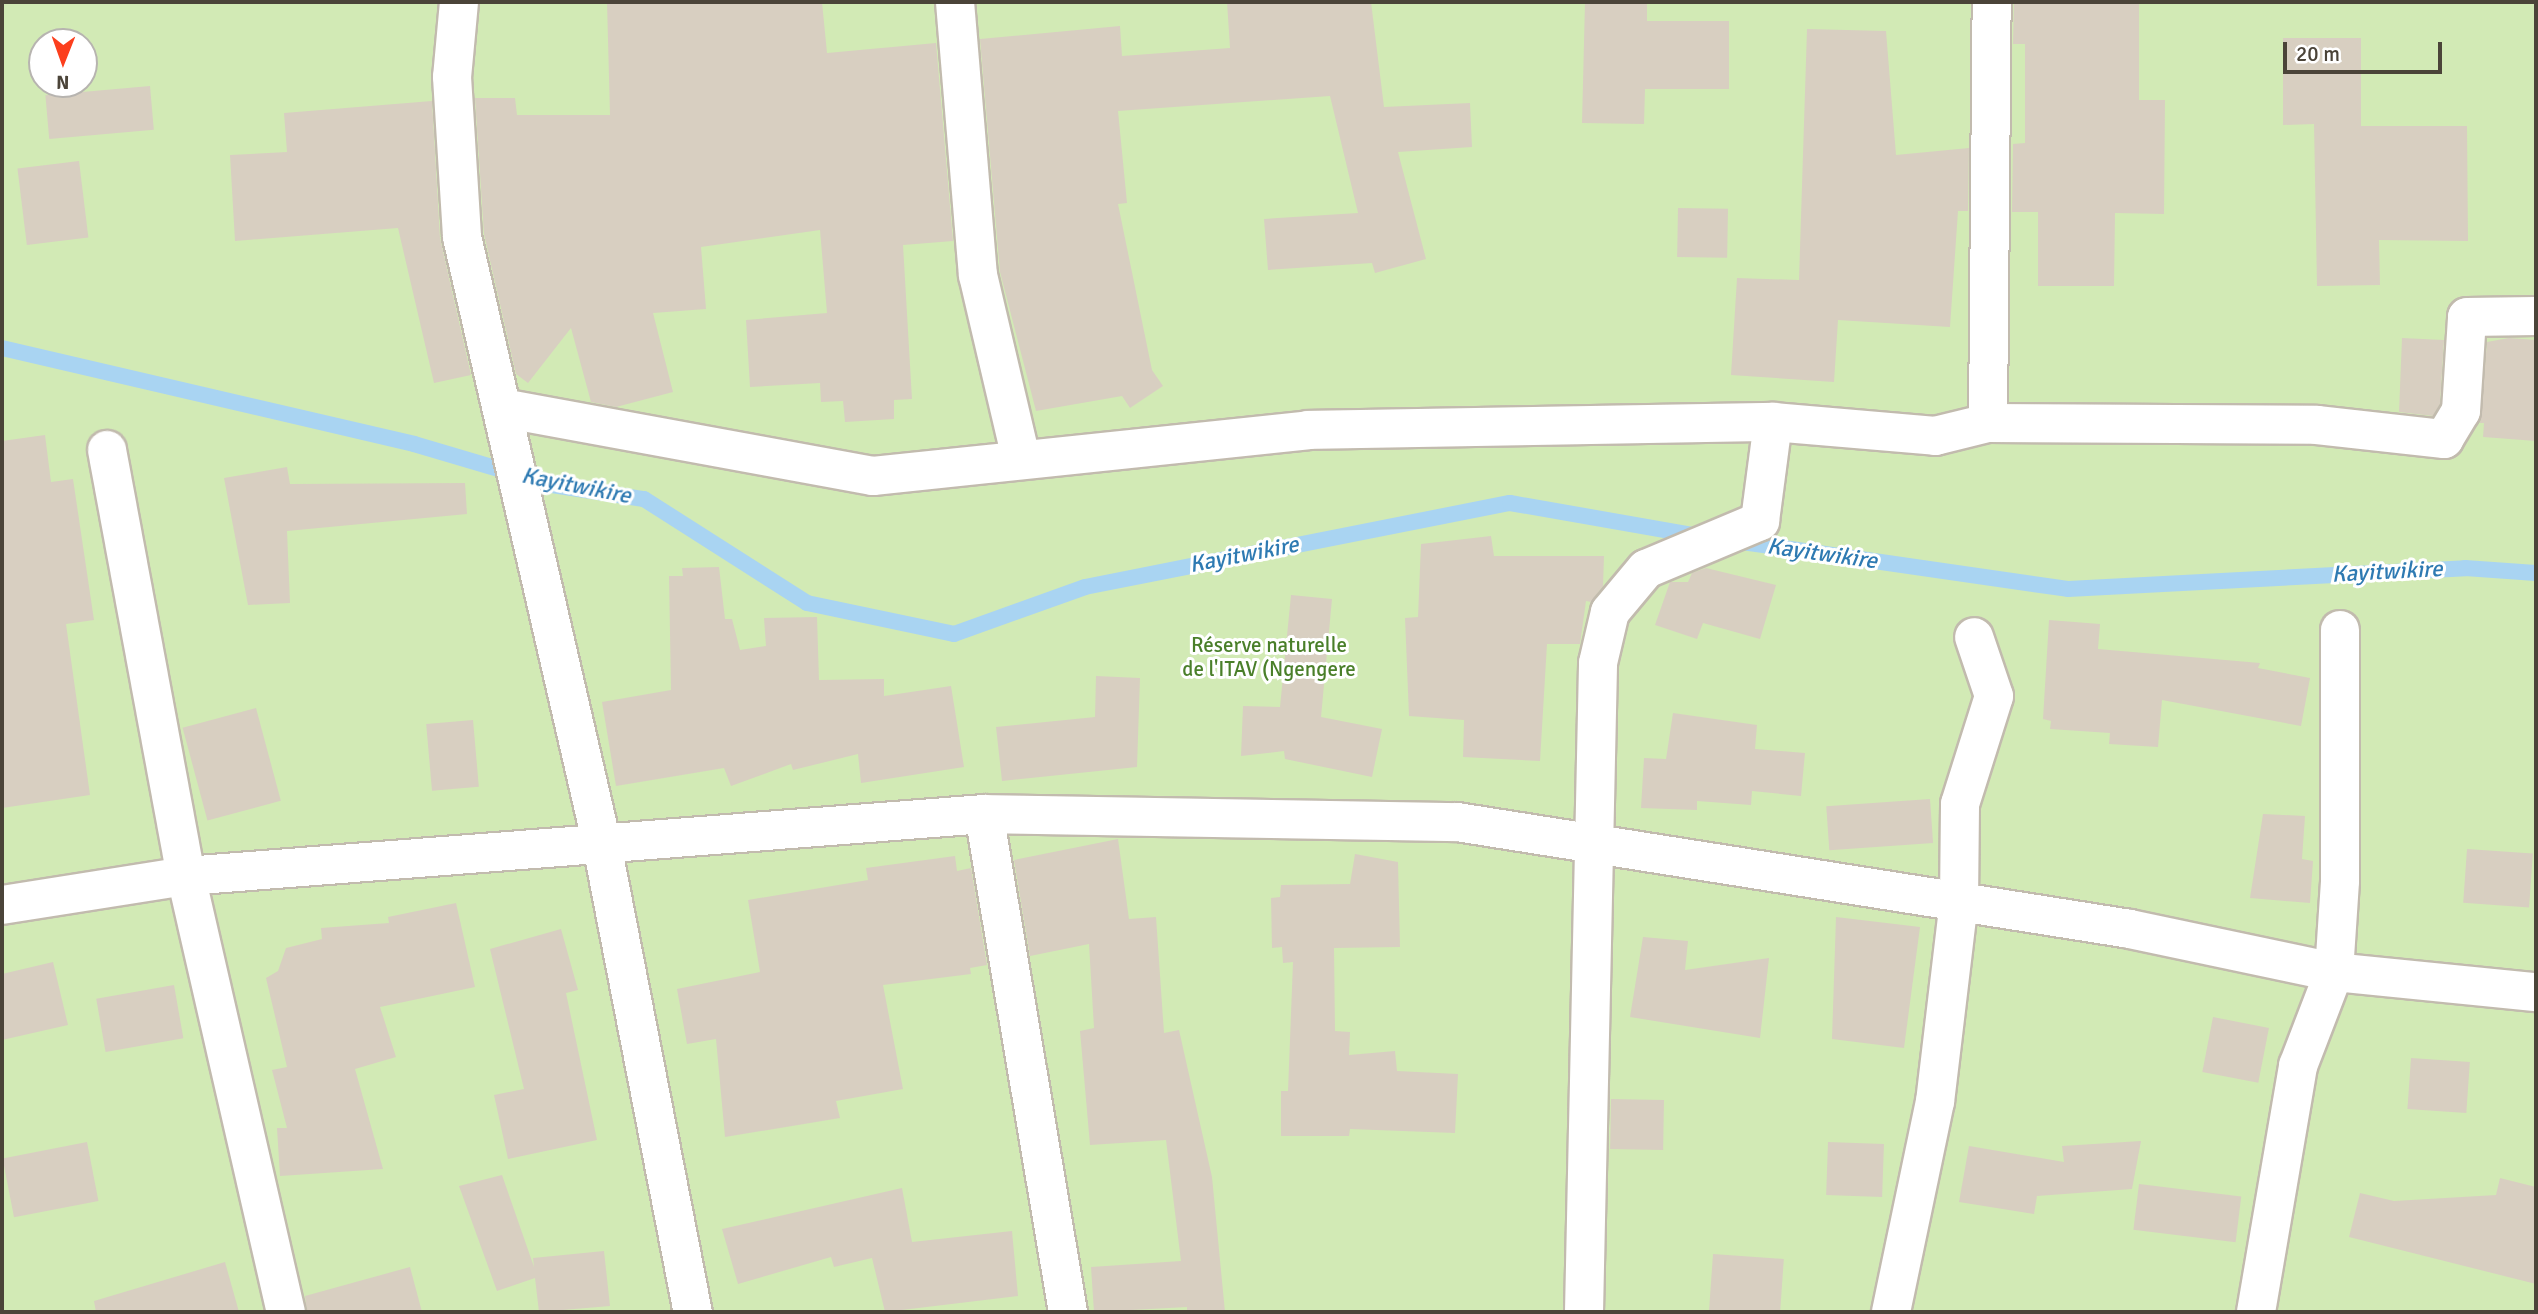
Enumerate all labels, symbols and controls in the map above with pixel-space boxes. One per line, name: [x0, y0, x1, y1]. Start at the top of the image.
north arrow: [28, 28, 98, 98]
scale bar: [2286, 28, 2445, 72]
text: 20 m: [2296, 41, 2340, 67]
text: N: [56, 70, 69, 94]
water label: Kayitwikire: [519, 462, 633, 510]
water label: Kayitwikire: [1187, 531, 1301, 579]
water label: Kayitwikire: [1765, 533, 1879, 575]
water label: Kayitwikire: [2331, 555, 2443, 589]
park label: Réserve naturelle de l'ITAV (Ngengere: [1182, 632, 1356, 682]

